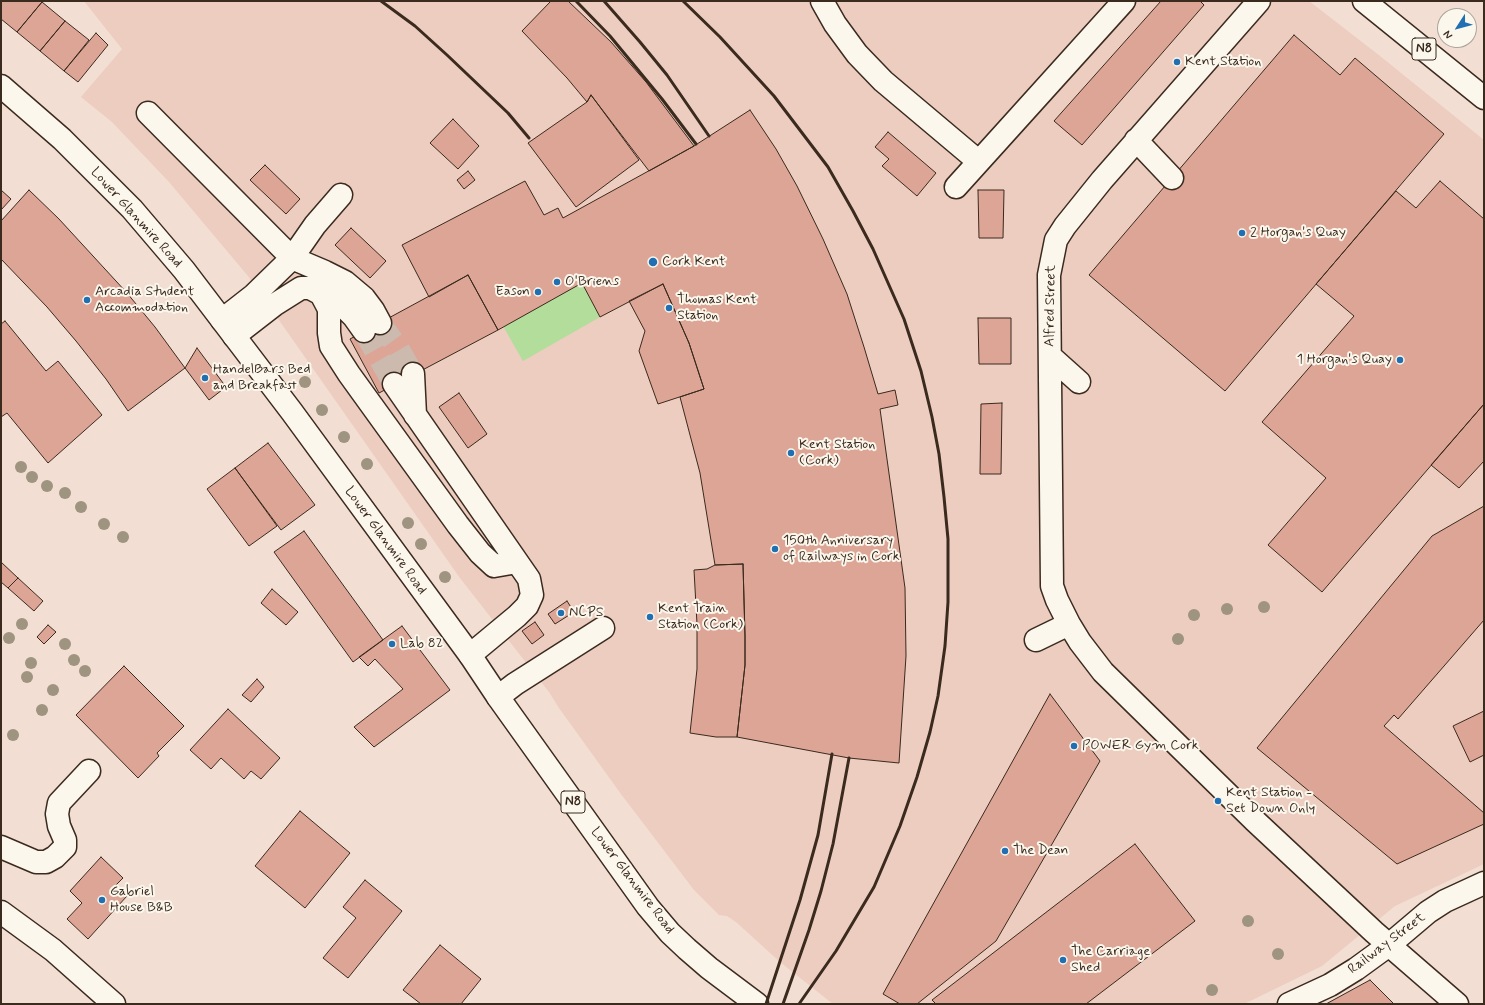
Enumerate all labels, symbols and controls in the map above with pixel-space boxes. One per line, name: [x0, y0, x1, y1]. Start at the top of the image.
north arrow: [1437, 8, 1477, 48]
text: N: [1440, 27, 1456, 42]
road number: N8: [1412, 38, 1436, 60]
place label: Kent Station: [1185, 54, 1261, 70]
marker: Kent Station: [1172, 57, 1182, 67]
street label: Lower Glanmire Road: [87, 164, 185, 272]
place label: 2 Horgan's Quay: [1250, 225, 1346, 241]
marker: 2 Horgan's Quay: [1237, 228, 1247, 238]
place label: Cork Kent: [662, 254, 726, 270]
marker: Cork Kent: [647, 256, 659, 268]
street label: Alfred Street: [1042, 265, 1060, 347]
place label: O'Briens: [565, 274, 619, 290]
marker: O'Briens: [552, 277, 562, 287]
place label: Arcadia Student Accommodation: [95, 284, 194, 316]
place label: Eason: [496, 284, 530, 300]
marker: Eason: [533, 287, 543, 297]
place label: Thomas Kent Station: [677, 292, 757, 324]
marker: Arcadia Student Accommodation: [82, 295, 92, 305]
marker: Thomas Kent Station: [664, 303, 674, 313]
place label: 1 Horgan's Quay: [1297, 352, 1392, 368]
marker: 1 Horgan's Quay: [1395, 355, 1405, 365]
place label: HandelBars Bed and Breakfast: [213, 362, 311, 394]
marker: HandelBars Bed and Breakfast: [200, 373, 210, 383]
place label: Kent Station (Cork): [799, 437, 875, 470]
marker: Kent Station (Cork): [786, 448, 796, 458]
street label: Lower Glanmire Road: [340, 484, 430, 598]
place label: 150th Anniversary of Railways in Cork: [783, 533, 900, 566]
marker: 150th Anniversary of Railways in Cork: [770, 544, 780, 554]
place label: Kent Train Station (Cork): [658, 601, 743, 634]
place label: NCPS: [569, 605, 603, 621]
marker: NCPS: [556, 608, 566, 618]
marker: Kent Train Station (Cork): [645, 612, 655, 622]
place label: Lab 82: [400, 636, 443, 652]
marker: Lab 82: [387, 639, 397, 649]
place label: POWER Gym Cork: [1082, 738, 1199, 754]
marker: POWER Gym Cork: [1069, 741, 1079, 751]
place label: Kent Station - Set Down Only: [1226, 785, 1315, 818]
road number: N8: [561, 791, 585, 813]
marker: Kent Station - Set Down Only: [1213, 796, 1223, 806]
street label: Lower Glanmire Road: [586, 824, 678, 938]
place label: The Dean: [1013, 843, 1068, 859]
marker: The Dean: [1000, 846, 1010, 856]
place label: Gabriel House B&B: [110, 884, 173, 916]
marker: Gabriel House B&B: [97, 895, 107, 905]
street label: Railway Street: [1345, 910, 1429, 978]
place label: The Carriage Shed: [1071, 944, 1150, 976]
marker: The Carriage Shed: [1058, 955, 1068, 965]

